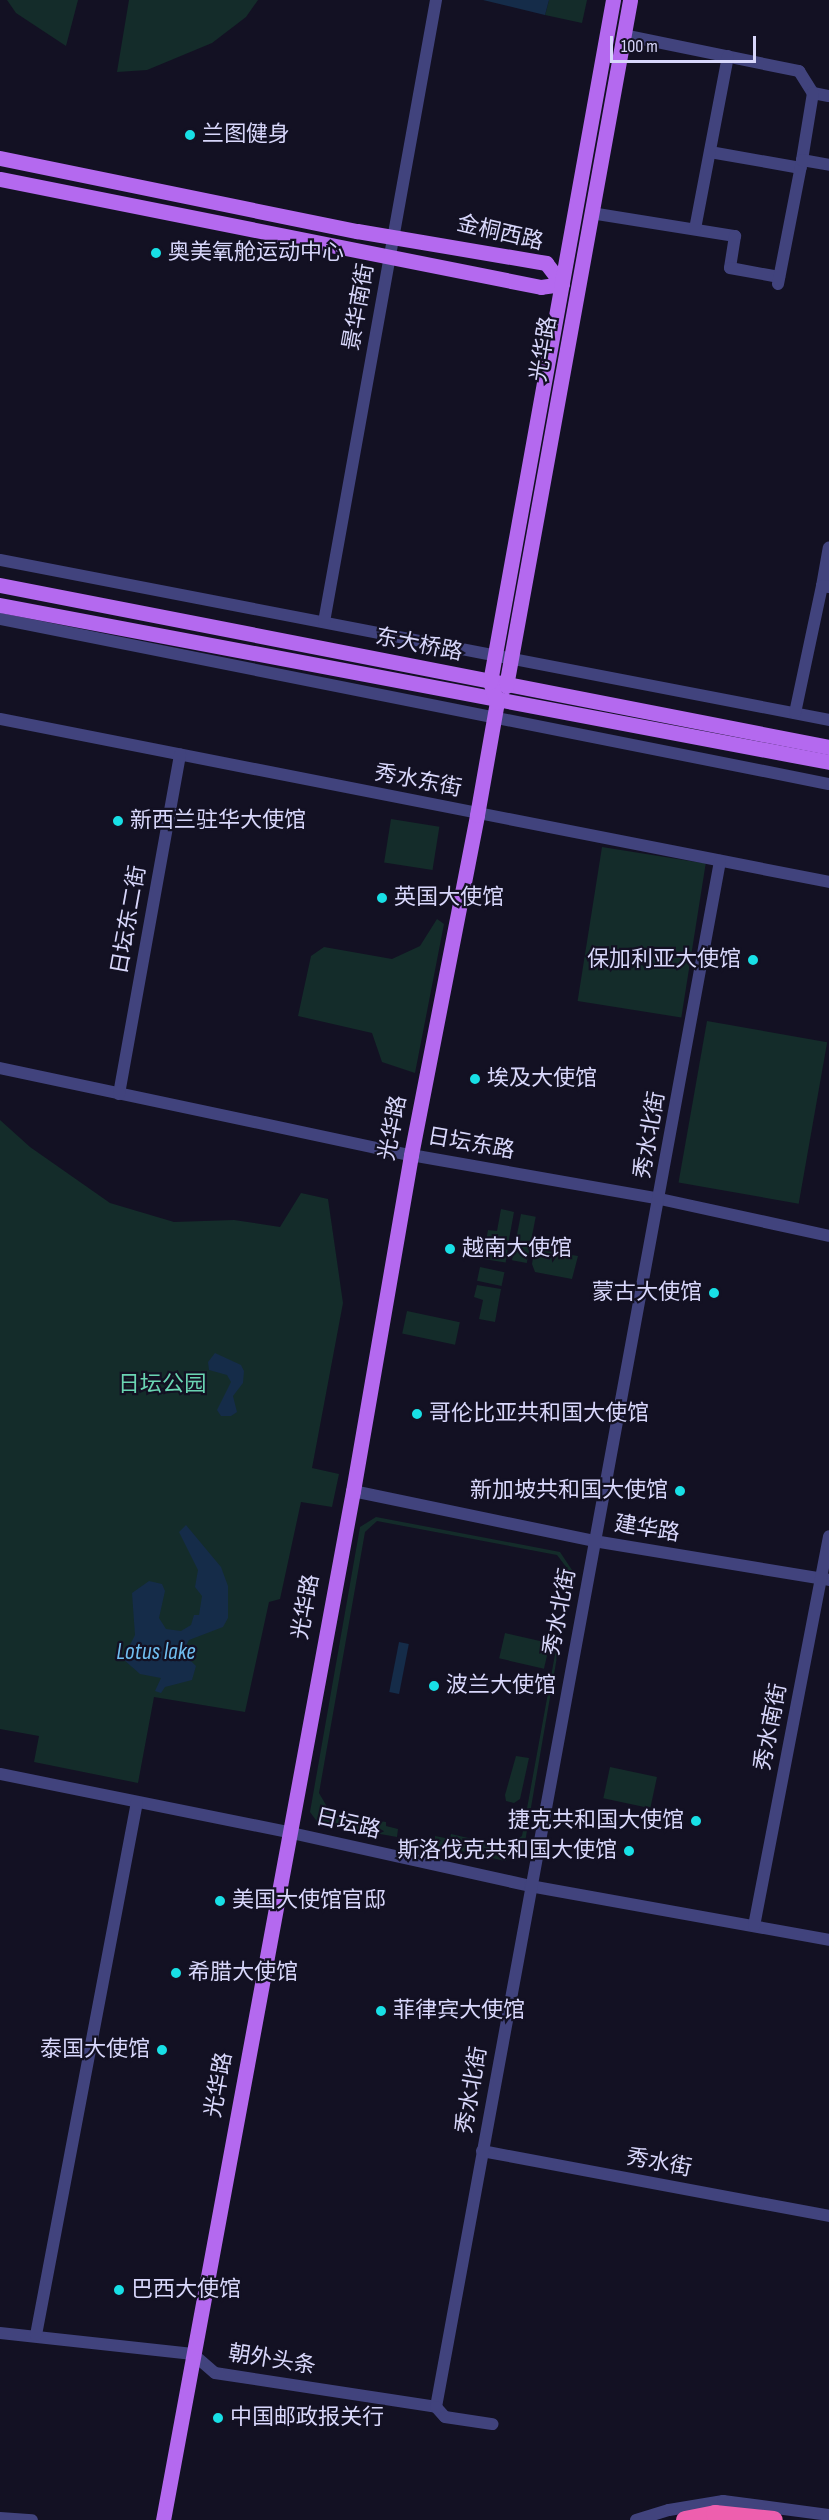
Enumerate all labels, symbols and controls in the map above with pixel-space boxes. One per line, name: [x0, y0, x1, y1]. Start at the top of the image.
scale bar: [613, 24, 758, 62]
text: 100 m: [621, 36, 658, 57]
place label: 兰图健身: [202, 122, 290, 148]
marker: 兰图健身: [183, 128, 197, 142]
street label: 金桐西路: [454, 210, 546, 256]
place label: 奥美氧舱运动中心: [168, 240, 344, 266]
marker: 奥美氧舱运动中心: [149, 246, 163, 260]
street label: 景华南街: [338, 261, 380, 353]
street label: 光华路: [526, 314, 562, 384]
street label: 东大桥路: [373, 624, 465, 666]
street label: 秀水东街: [372, 760, 464, 802]
place label: 新西兰驻华大使馆: [130, 808, 306, 834]
marker: 新西兰驻华大使馆: [111, 814, 125, 828]
street label: 日坛东二街: [106, 864, 152, 976]
place label: 英国大使馆: [394, 885, 504, 911]
marker: 英国大使馆: [375, 891, 389, 905]
place label: 保加利亚大使馆: [587, 947, 741, 973]
marker: 保加利亚大使馆: [746, 953, 760, 967]
place label: 埃及大使馆: [487, 1066, 597, 1092]
marker: 埃及大使馆: [468, 1072, 482, 1086]
street label: 秀水北街: [629, 1089, 671, 1181]
street label: 光华路: [374, 1093, 412, 1163]
street label: 日坛东路: [425, 1123, 517, 1165]
place label: 越南大使馆: [462, 1236, 572, 1262]
marker: 越南大使馆: [443, 1242, 457, 1256]
place label: 蒙古大使馆: [592, 1280, 702, 1306]
marker: 蒙古大使馆: [707, 1286, 721, 1300]
park label: 日坛公园: [118, 1372, 206, 1398]
place label: 哥伦比亚共和国大使馆: [429, 1401, 649, 1427]
marker: 哥伦比亚共和国大使馆: [410, 1407, 424, 1421]
place label: 新加坡共和国大使馆: [470, 1478, 668, 1504]
marker: 新加坡共和国大使馆: [673, 1484, 687, 1498]
street label: 建华路: [612, 1511, 682, 1547]
street label: 秀水北街: [539, 1566, 581, 1658]
street label: 光华路: [287, 1572, 325, 1642]
water label: Lotus lake: [116, 1638, 196, 1666]
place label: 波兰大使馆: [446, 1673, 556, 1699]
marker: 波兰大使馆: [427, 1679, 441, 1693]
street label: 秀水南街: [750, 1681, 792, 1773]
street label: 日坛路: [313, 1804, 383, 1844]
place label: 捷克共和国大使馆: [508, 1808, 684, 1834]
marker: 捷克共和国大使馆: [689, 1814, 703, 1828]
place label: 斯洛伐克共和国大使馆: [397, 1838, 617, 1864]
marker: 斯洛伐克共和国大使馆: [622, 1844, 636, 1858]
place label: 美国大使馆官邸: [232, 1888, 386, 1914]
marker: 美国大使馆官邸: [213, 1894, 227, 1908]
place label: 希腊大使馆: [188, 1960, 298, 1986]
marker: 希腊大使馆: [169, 1966, 183, 1980]
place label: 菲律宾大使馆: [393, 1998, 525, 2024]
marker: 菲律宾大使馆: [374, 2004, 388, 2018]
place label: 泰国大使馆: [40, 2037, 150, 2063]
marker: 泰国大使馆: [155, 2043, 169, 2057]
street label: 秀水北街: [451, 2044, 493, 2136]
street label: 光华路: [200, 2050, 238, 2120]
street label: 秀水街: [624, 2144, 694, 2182]
place label: 巴西大使馆: [131, 2277, 241, 2303]
marker: 巴西大使馆: [112, 2283, 126, 2297]
street label: 朝外头条: [226, 2340, 318, 2380]
place label: 中国邮政报关行: [230, 2405, 384, 2431]
marker: 中国邮政报关行: [211, 2411, 225, 2425]

